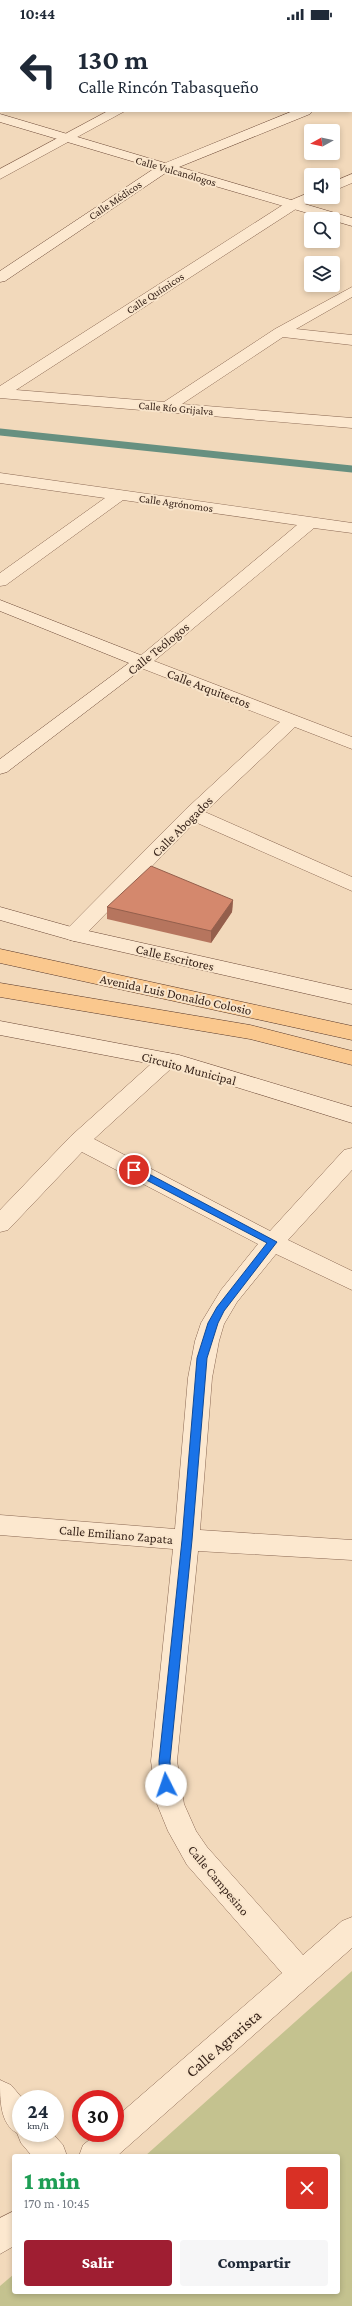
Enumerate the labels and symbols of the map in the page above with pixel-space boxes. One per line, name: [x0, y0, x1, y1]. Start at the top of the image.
north arrow: [304, 124, 340, 160]
street label: Calle Vulcanólogos: [134, 154, 218, 189]
street label: Calle Médicos: [86, 178, 144, 222]
street label: Calle Químicos: [124, 270, 186, 316]
street label: Calle Río Grijalva: [138, 399, 214, 418]
street label: Calle Agrónomos: [138, 492, 214, 515]
street label: Calle Teólogos: [124, 619, 192, 678]
street label: Calle Arquitectos: [165, 666, 253, 711]
street label: Calle Abogados: [149, 793, 216, 860]
street label: Calle Escritores: [134, 941, 216, 974]
street label: Avenida Luis Donaldo Colosio: [99, 971, 253, 1018]
street label: Circuito Municipal: [140, 1049, 238, 1088]
pin: [117, 1153, 151, 1187]
street label: Calle Emiliano Zapata: [58, 1522, 173, 1547]
position arrow: [145, 1764, 187, 1806]
street label: Calle Campesino: [185, 1842, 252, 1919]
street label: Calle Agrarista: [182, 2006, 265, 2081]
speed limit sign: 30: [72, 2090, 124, 2142]

